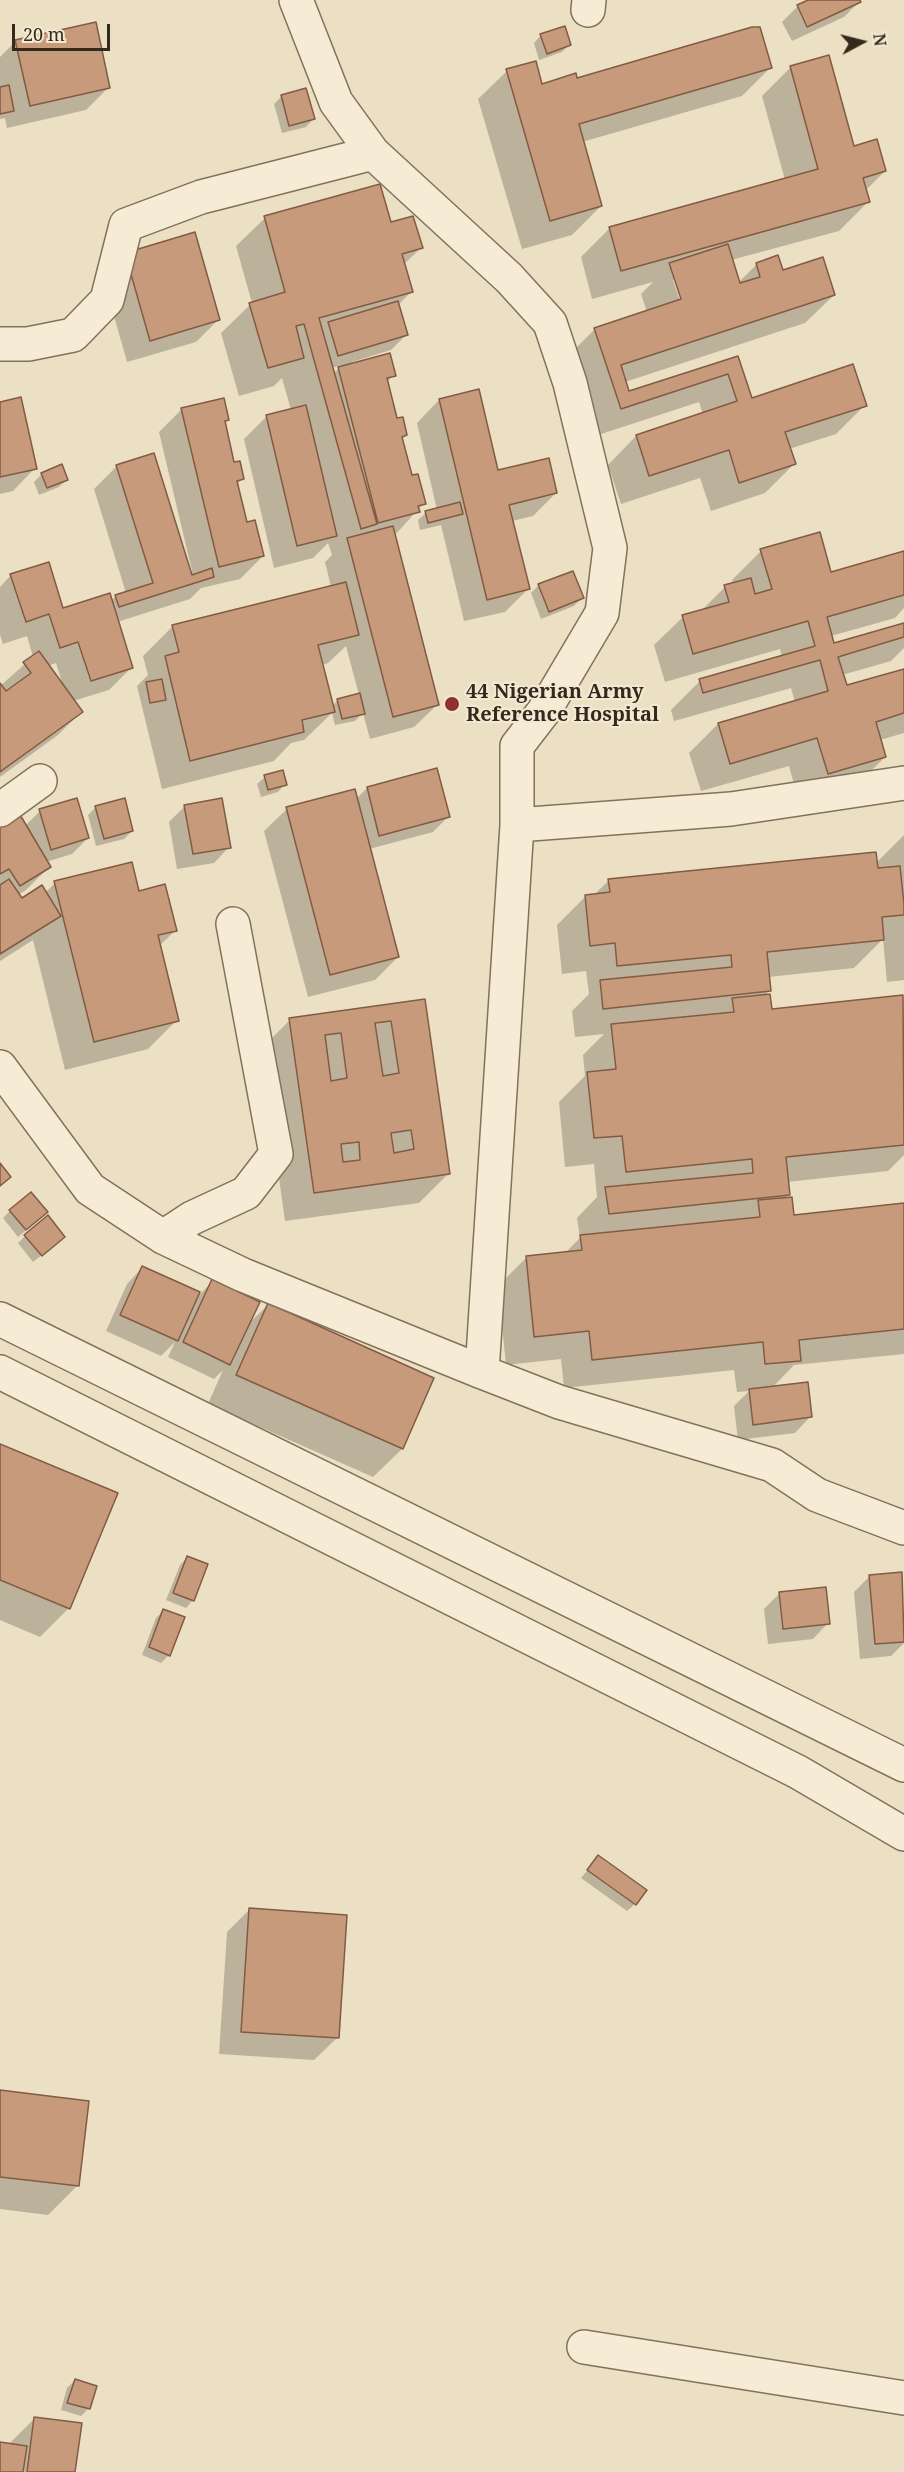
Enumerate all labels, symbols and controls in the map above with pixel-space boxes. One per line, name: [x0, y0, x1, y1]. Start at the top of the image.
scale bar: [15, 12, 112, 50]
north arrow: [832, 12, 892, 72]
text: 20 m: [23, 22, 65, 46]
text: N: [868, 32, 892, 47]
place label: 44 Nigerian Army Reference Hospital: [466, 680, 659, 727]
marker: 44 Nigerian Army Reference Hospital: [443, 695, 461, 713]

